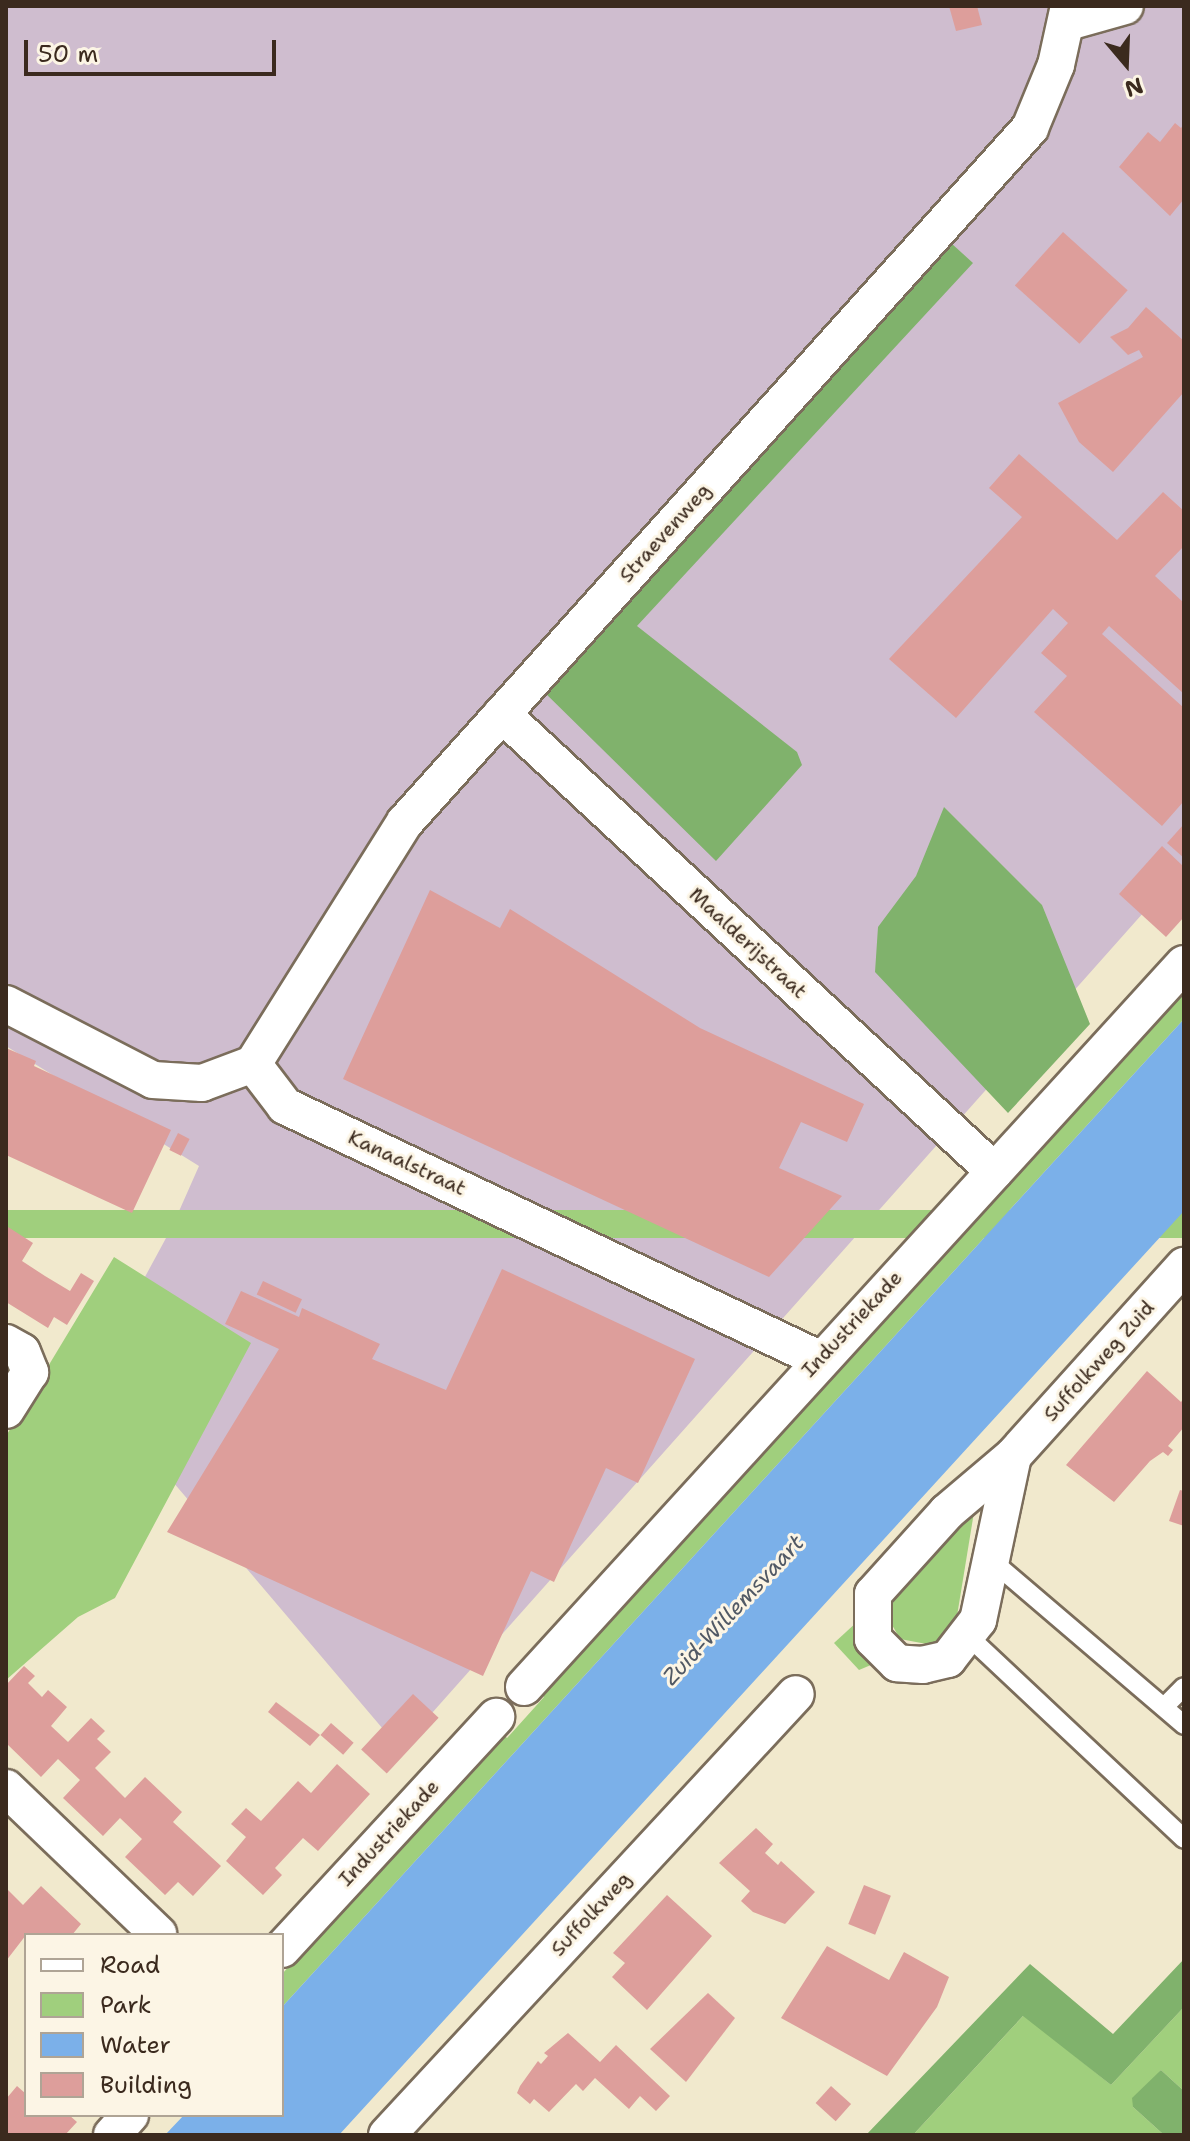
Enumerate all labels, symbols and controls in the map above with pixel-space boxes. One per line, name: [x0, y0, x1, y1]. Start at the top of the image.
scale bar: [28, 24, 280, 74]
north arrow: [1086, 24, 1166, 104]
text: 50 m: [38, 38, 98, 70]
text: N: [1121, 71, 1147, 104]
street label: Straevenweg: [614, 479, 716, 587]
street label: Maalderijstraat: [684, 882, 812, 1004]
street label: Kanaalstraat: [344, 1125, 470, 1201]
street label: Industriekade: [797, 1266, 907, 1382]
street label: Suffolkweg Zuid: [1039, 1296, 1159, 1426]
water label: Zuid-Willemsvaart: [657, 1529, 809, 1691]
street label: Industriekade: [334, 1775, 444, 1891]
street label: Suffolkweg: [546, 1867, 636, 1961]
legend: [24, 1933, 284, 2117]
text: Road: [100, 1949, 160, 1981]
text: Park: [100, 1989, 152, 2021]
text: Water: [100, 2029, 171, 2061]
text: Building: [100, 2069, 192, 2101]

